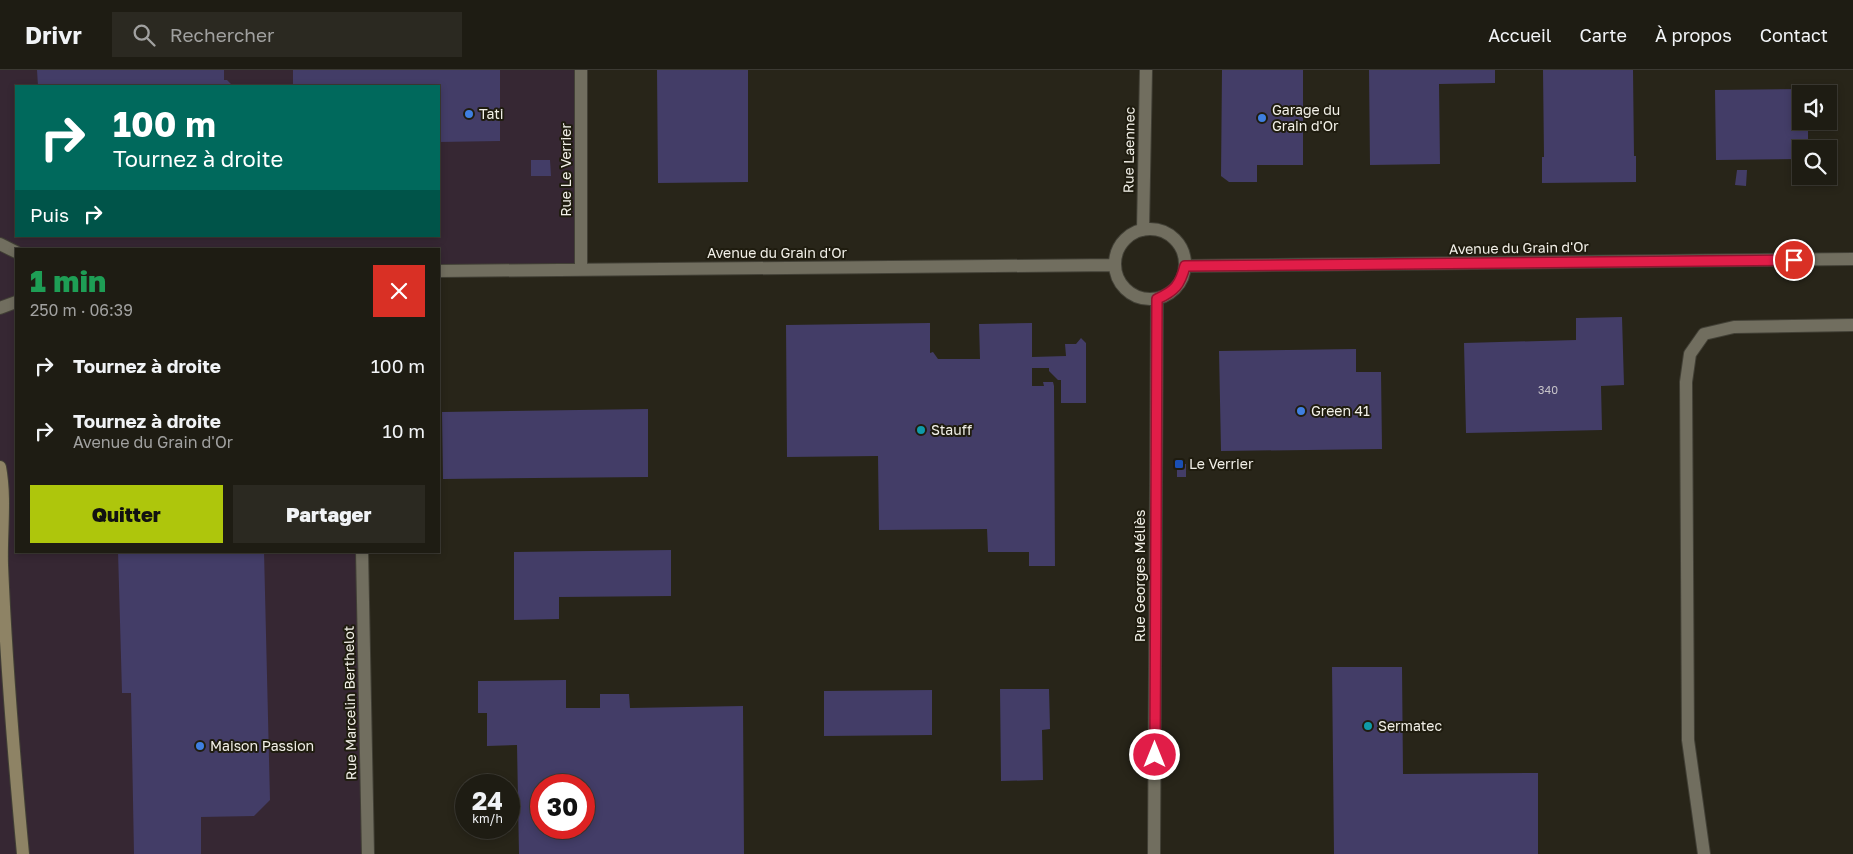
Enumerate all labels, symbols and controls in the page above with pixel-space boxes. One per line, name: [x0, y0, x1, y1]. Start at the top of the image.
search box: [112, 12, 462, 57]
text: Drivr: [25, 20, 82, 49]
icon: search: [130, 21, 158, 49]
text: Rechercher: [170, 23, 274, 46]
text: Accueil: [1488, 24, 1552, 46]
text: Carte: [1580, 24, 1627, 46]
text: À propos: [1655, 24, 1732, 46]
text: Contact: [1760, 24, 1828, 46]
map controls: [1792, 85, 1837, 185]
button: sound: [1792, 85, 1837, 130]
place label: Garage du Grain d'Or: [1272, 101, 1340, 134]
text: 100 m: [113, 103, 216, 145]
icon: right: [30, 105, 95, 170]
place label: Tati: [479, 105, 504, 122]
street label: Rue Laennec: [1119, 106, 1138, 193]
marker: Tati: [463, 108, 475, 120]
marker: Garage du Grain d'Or: [1256, 112, 1268, 124]
street label: Rue Le Verrier: [557, 123, 574, 217]
button: search: [1792, 140, 1837, 185]
text: Tournez à droite: [113, 145, 283, 172]
icon: right: [79, 200, 107, 228]
text: Puis: [30, 203, 69, 226]
street label: Avenue du Grain d'Or: [1449, 238, 1590, 257]
pin: [1773, 239, 1815, 281]
street label: Avenue du Grain d'Or: [707, 244, 848, 261]
icon: arrive: [1780, 246, 1808, 274]
text: 1 min: [30, 263, 106, 299]
button: close: [373, 265, 425, 317]
text: 250 m · 06:39: [30, 300, 133, 320]
icon: right: [30, 352, 58, 380]
text: Tournez à droite: [73, 354, 221, 377]
text: 100 m: [371, 354, 425, 377]
house number: 340: [1538, 383, 1558, 396]
place label: Green 41: [1311, 402, 1370, 419]
marker: Green 41: [1295, 405, 1307, 417]
text: Tournez à droite: [73, 409, 221, 432]
icon: right: [30, 417, 58, 445]
text: 10 m: [382, 419, 425, 442]
place label: Stauff: [931, 421, 972, 438]
marker: Stauff: [915, 424, 927, 436]
text: Avenue du Grain d'Or: [73, 432, 233, 452]
place label: Le Verrier: [1189, 455, 1254, 472]
marker: Le Verrier: [1173, 458, 1185, 470]
button: Quitter: [30, 485, 223, 543]
button: Partager: [233, 485, 425, 543]
street label: Rue Georges Méliès: [1131, 510, 1148, 642]
street label: Rue Marcelin Berthelot: [340, 626, 359, 780]
place label: Sermatec: [1378, 717, 1442, 734]
marker: Sermatec: [1362, 720, 1374, 732]
position arrow: [1128, 728, 1180, 780]
place label: Maison Passion: [210, 737, 314, 754]
marker: Maison Passion: [194, 740, 206, 752]
speed limit sign: 30: [530, 774, 595, 839]
text: 24: [472, 785, 503, 816]
text: km/h: [472, 811, 503, 826]

